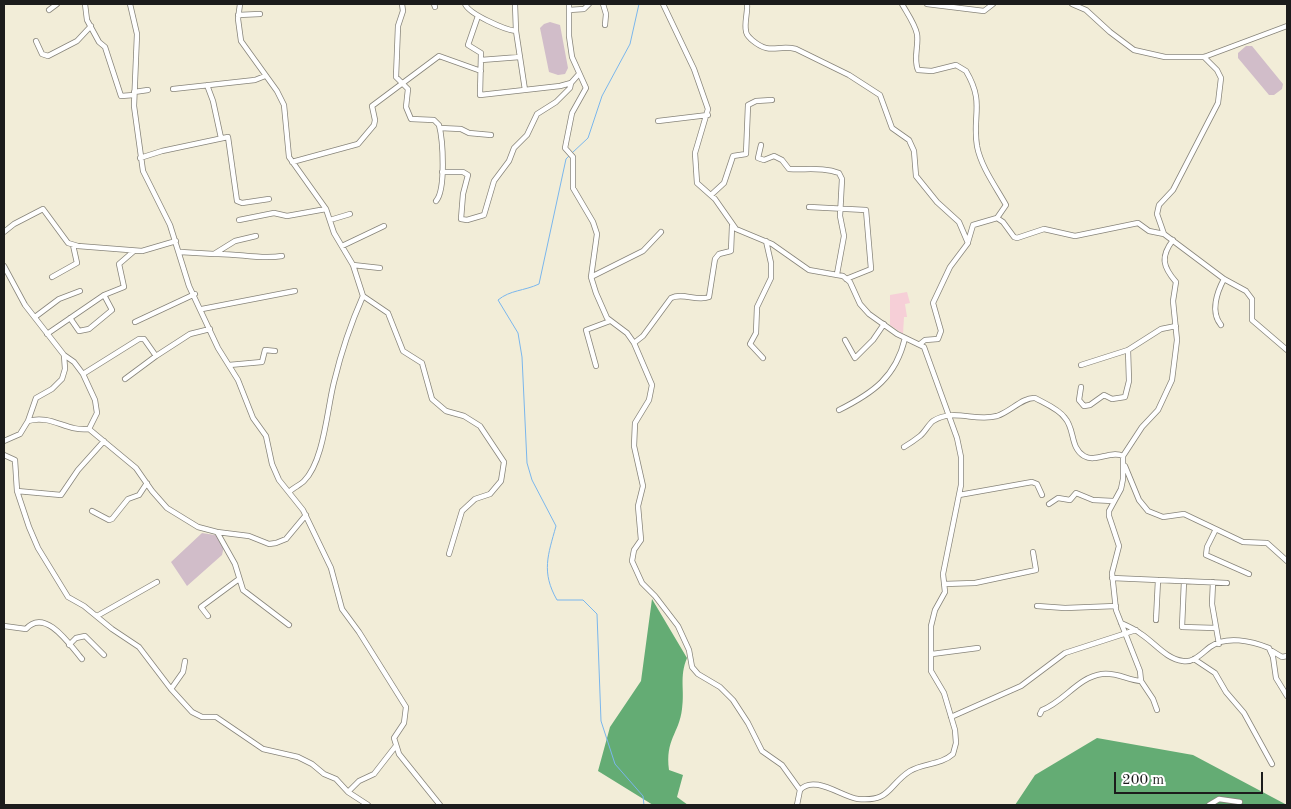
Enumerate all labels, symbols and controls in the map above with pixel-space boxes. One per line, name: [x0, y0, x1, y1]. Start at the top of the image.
scale bar: [1116, 762, 1265, 794]
text: 200 m: [1122, 773, 1164, 788]

